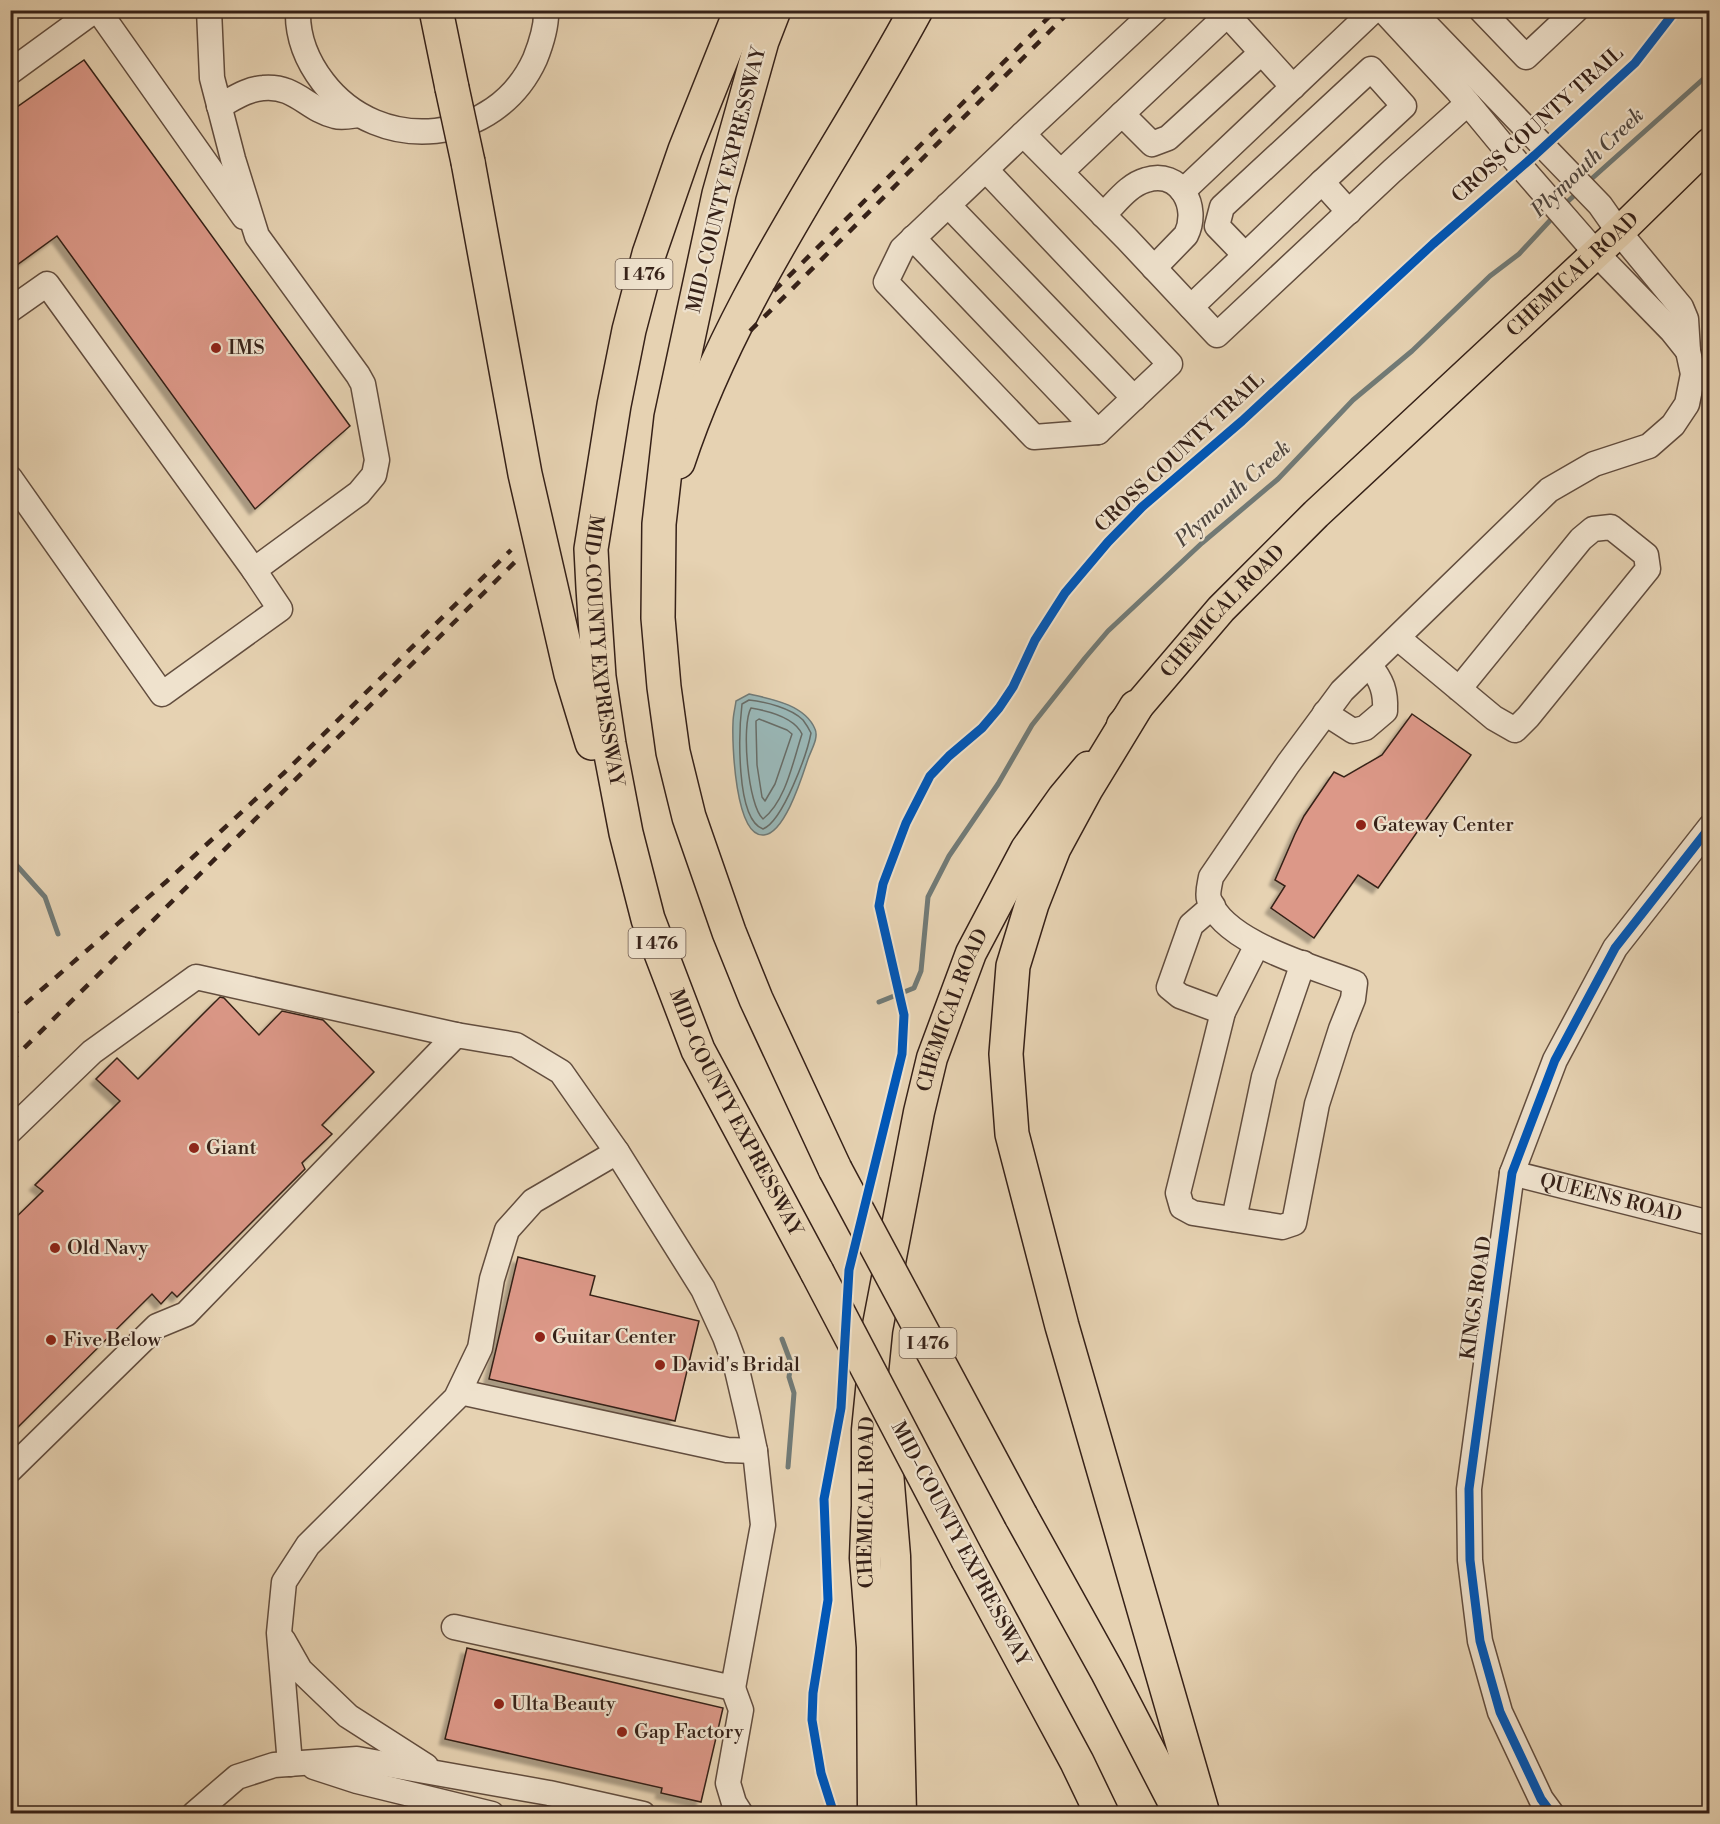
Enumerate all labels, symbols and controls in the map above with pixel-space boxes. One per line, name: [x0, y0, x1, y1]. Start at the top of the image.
street label: CROSS COUNTY TRAIL: [1447, 41, 1629, 209]
street label: MID-COUNTY EXPRESSWAY: [682, 43, 772, 316]
water label: Plymouth Creek: [1525, 103, 1650, 224]
street label: CHEMICAL ROAD: [1502, 207, 1644, 343]
road number: I 476: [616, 259, 672, 289]
place label: IMS: [228, 336, 265, 361]
marker: IMS: [209, 341, 223, 355]
street label: CROSS COUNTY TRAIL: [1090, 368, 1270, 538]
water label: Plymouth Creek: [1169, 435, 1296, 554]
street label: MID-COUNTY EXPRESSWAY: [578, 513, 630, 790]
street label: CHEMICAL ROAD: [1155, 540, 1290, 683]
place label: Gateway Center: [1373, 813, 1514, 838]
marker: Gateway Center: [1354, 818, 1368, 832]
street label: CHEMICAL ROAD: [912, 924, 994, 1094]
road number: I 476: [628, 928, 686, 958]
street label: MID-COUNTY EXPRESSWAY: [663, 986, 808, 1241]
place label: Giant: [206, 1136, 256, 1161]
marker: Giant: [187, 1141, 201, 1155]
street label: QUEENS ROAD: [1537, 1168, 1685, 1228]
street label: KINGS ROAD: [1456, 1235, 1498, 1361]
place label: Old Navy: [67, 1236, 149, 1261]
marker: Old Navy: [48, 1241, 62, 1255]
place label: Guitar Center: [552, 1325, 677, 1350]
place label: Five Below: [63, 1328, 162, 1353]
road number: I 476: [900, 1328, 956, 1358]
marker: Guitar Center: [533, 1330, 547, 1344]
marker: Five Below: [44, 1333, 58, 1347]
place label: David's Bridal: [672, 1353, 800, 1378]
marker: David's Bridal: [653, 1358, 667, 1372]
street label: CHEMICAL ROAD: [852, 1415, 881, 1589]
street label: MID-COUNTY EXPRESSWAY: [885, 1417, 1036, 1671]
place label: Ulta Beauty: [511, 1692, 616, 1717]
marker: Ulta Beauty: [492, 1697, 506, 1711]
place label: Gap Factory: [634, 1720, 744, 1745]
marker: Gap Factory: [615, 1725, 629, 1739]

